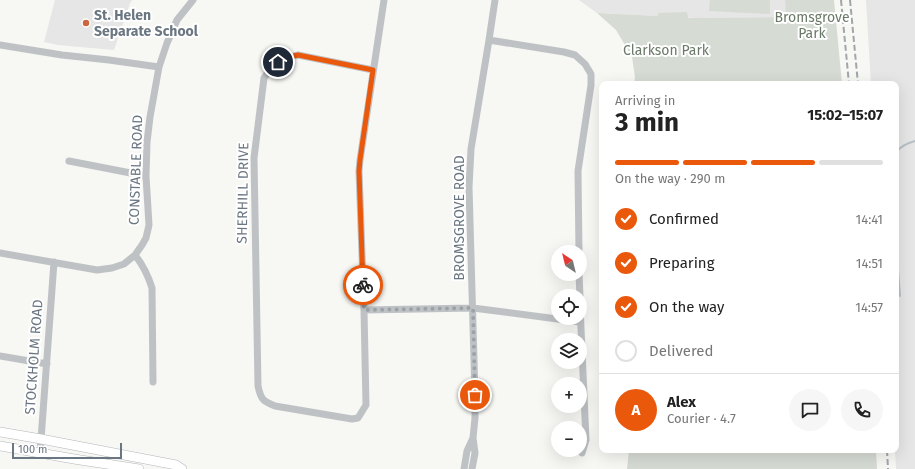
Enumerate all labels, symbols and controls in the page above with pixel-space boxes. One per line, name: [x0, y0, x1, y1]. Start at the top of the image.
place label: St. Helen Separate School: [94, 7, 199, 40]
park label: Bromsgrove Park: [774, 9, 850, 42]
marker: St. Helen Separate School: [81, 18, 91, 28]
park label: Clarkson Park: [623, 42, 710, 59]
pin: [261, 45, 295, 79]
icon: home: [267, 51, 289, 73]
text: Arriving in: [615, 93, 675, 108]
text: 15:02–15:07: [807, 106, 883, 124]
text: 3 min: [615, 107, 679, 138]
street label: CONSTABLE ROAD: [126, 115, 146, 225]
street label: SHERHILL DRIVE: [234, 142, 252, 244]
street label: BROMSGROVE ROAD: [451, 155, 468, 281]
text: On the way · 290 m: [615, 171, 725, 186]
icon: check: [615, 208, 637, 230]
text: Confirmed: [649, 210, 719, 228]
text: 14:41: [856, 212, 883, 227]
north arrow: [551, 245, 587, 281]
map controls: [551, 245, 587, 457]
icon: check: [615, 252, 637, 274]
text: Preparing: [649, 254, 714, 272]
text: 14:51: [856, 256, 883, 271]
courier: [343, 265, 383, 305]
icon: bike: [352, 274, 374, 296]
button: locate: [551, 289, 587, 325]
icon: check: [615, 296, 637, 318]
text: On the way: [649, 298, 724, 316]
street label: STOCKHOLM ROAD: [21, 299, 47, 415]
text: 14:57: [855, 300, 883, 315]
button: layers: [551, 333, 587, 369]
text: Delivered: [649, 342, 713, 360]
button: +: [551, 377, 587, 413]
pin: [458, 378, 492, 412]
icon: bag: [464, 384, 486, 406]
button: chat: [789, 389, 831, 431]
button: phone: [841, 389, 883, 431]
text: Alex: [667, 393, 696, 411]
text: A: [632, 401, 640, 419]
text: Courier · 4.7: [667, 411, 736, 426]
button: −: [551, 421, 587, 457]
scale bar: [12, 441, 122, 460]
text: 100 m: [18, 443, 47, 456]

